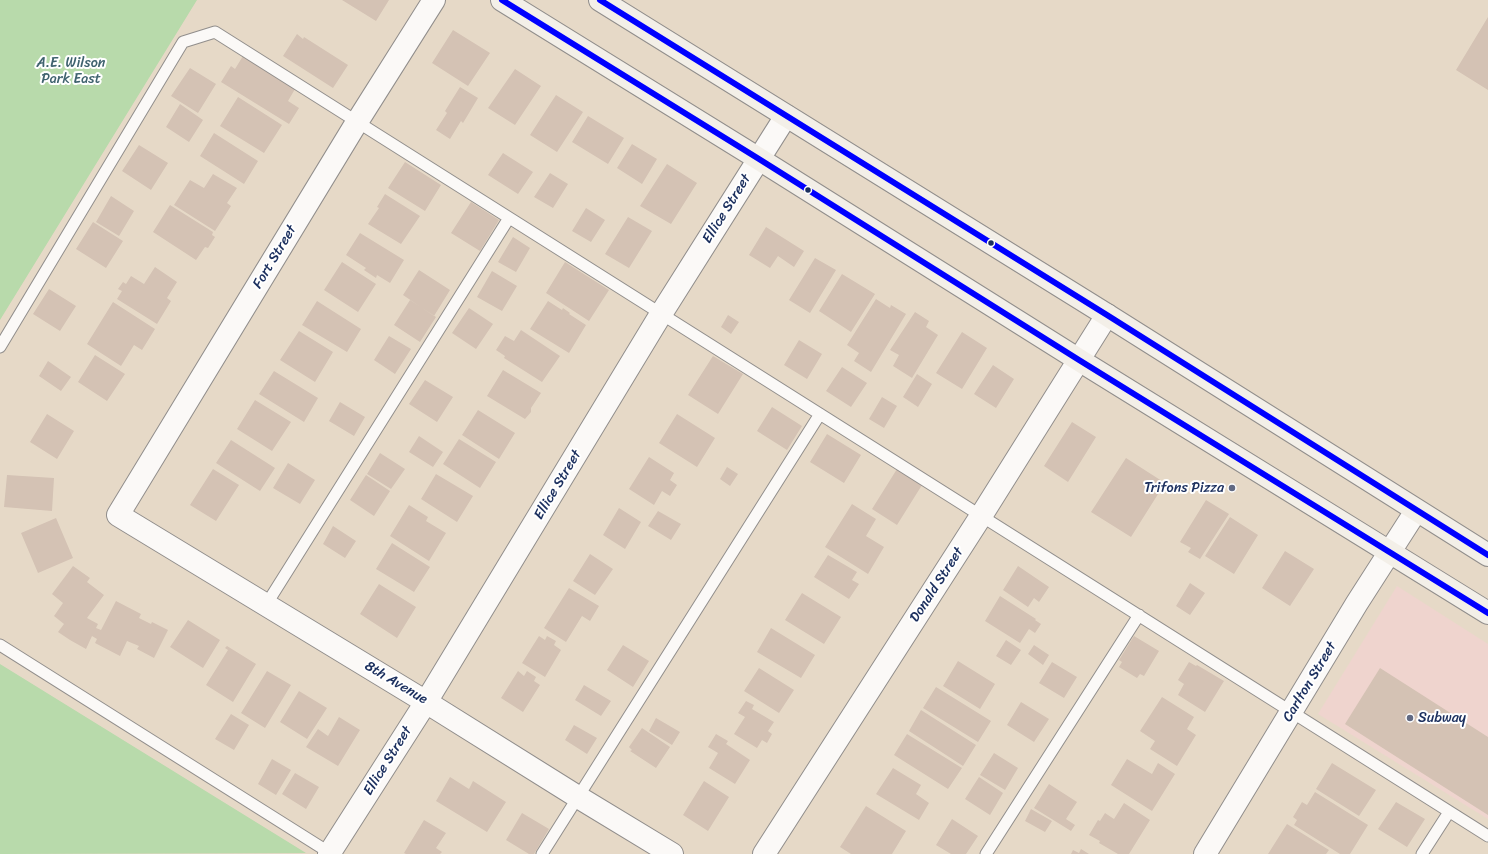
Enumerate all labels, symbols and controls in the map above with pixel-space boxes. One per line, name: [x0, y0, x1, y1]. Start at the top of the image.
park label: A.E. Wilson Park East: [37, 55, 105, 88]
street label: Ellice Street: [699, 171, 755, 247]
unlabelled marker: [803, 185, 813, 195]
street label: Fort Street: [250, 222, 300, 292]
unlabelled marker: [986, 238, 996, 248]
street label: Ellice Street: [531, 447, 585, 523]
place label: Trifons Pizza: [1144, 480, 1224, 496]
marker: Trifons Pizza: [1227, 483, 1237, 493]
street label: Donald Street: [907, 544, 967, 626]
street label: Carlton Street: [1280, 639, 1340, 725]
street label: 8th Avenue: [362, 658, 430, 708]
place label: Subway: [1418, 710, 1466, 726]
marker: Subway: [1405, 713, 1415, 723]
street label: Ellice Street: [360, 723, 416, 799]

